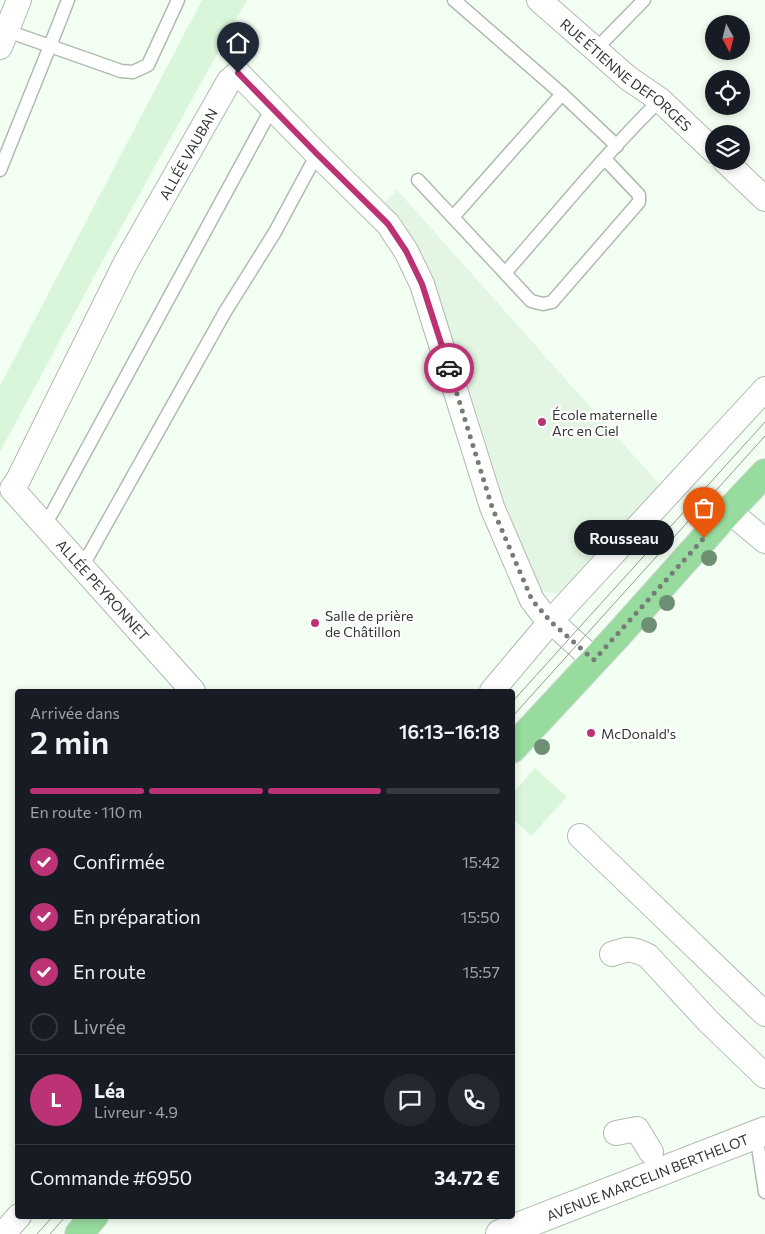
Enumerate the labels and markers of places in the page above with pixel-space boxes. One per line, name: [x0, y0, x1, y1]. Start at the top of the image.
pin: [217, 22, 259, 73]
place label: École maternelle Arc en Ciel: [552, 406, 657, 439]
marker: École maternelle Arc en Ciel: [536, 416, 548, 428]
pin: [683, 487, 725, 538]
callout: Rousseau: [574, 520, 674, 556]
place label: Salle de prière de Châtillon: [325, 607, 413, 640]
marker: Salle de prière de Châtillon: [309, 617, 321, 629]
place label: McDonald's: [601, 725, 676, 742]
marker: McDonald's: [585, 727, 597, 739]

